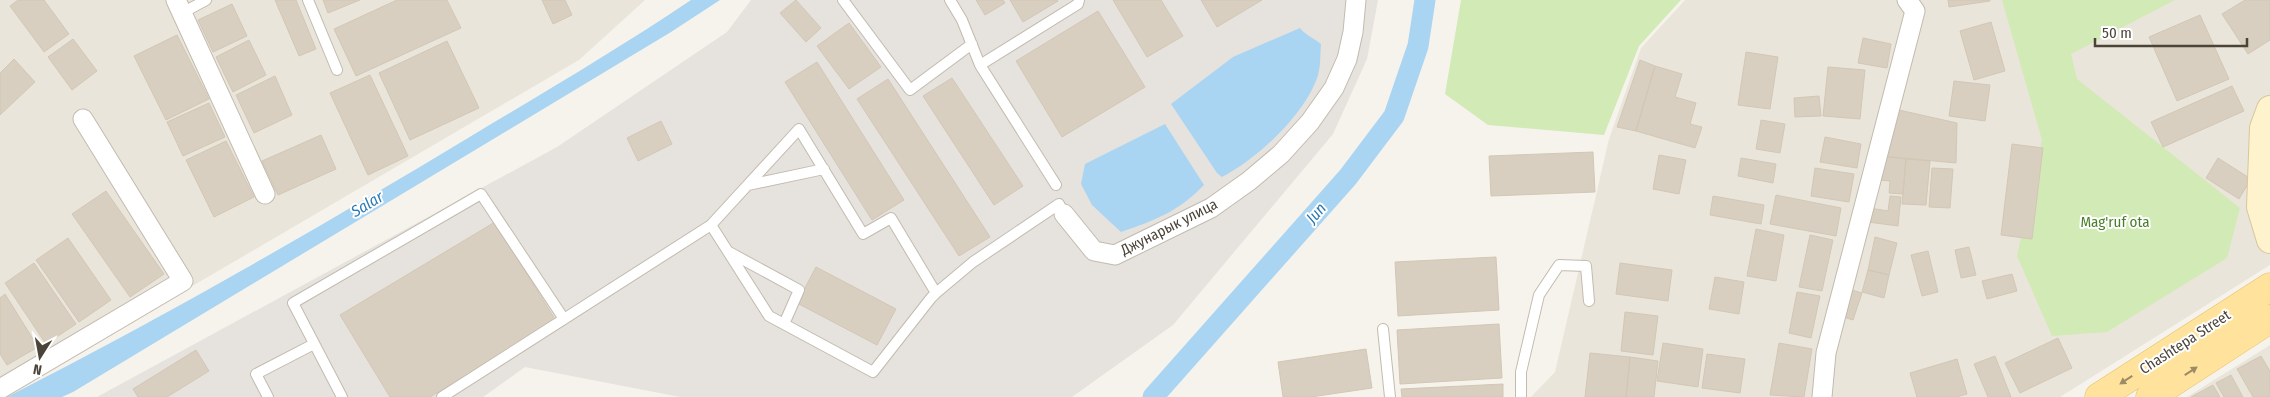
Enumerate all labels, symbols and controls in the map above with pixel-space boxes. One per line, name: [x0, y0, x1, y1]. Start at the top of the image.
scale bar: [2095, 15, 2248, 47]
text: 50 m: [2102, 24, 2132, 42]
water label: Salar: [347, 187, 387, 221]
street label: Джунарык улица: [1117, 195, 1220, 260]
water label: Jun: [1301, 199, 1330, 228]
park label: Mag'ruf ota: [2080, 213, 2150, 231]
street label: Chashtepa Street: [2136, 306, 2234, 378]
north arrow: [15, 332, 65, 382]
text: N: [32, 360, 43, 378]
one-way arrow: [2184, 366, 2197, 375]
one-way arrow: [2119, 375, 2133, 385]

